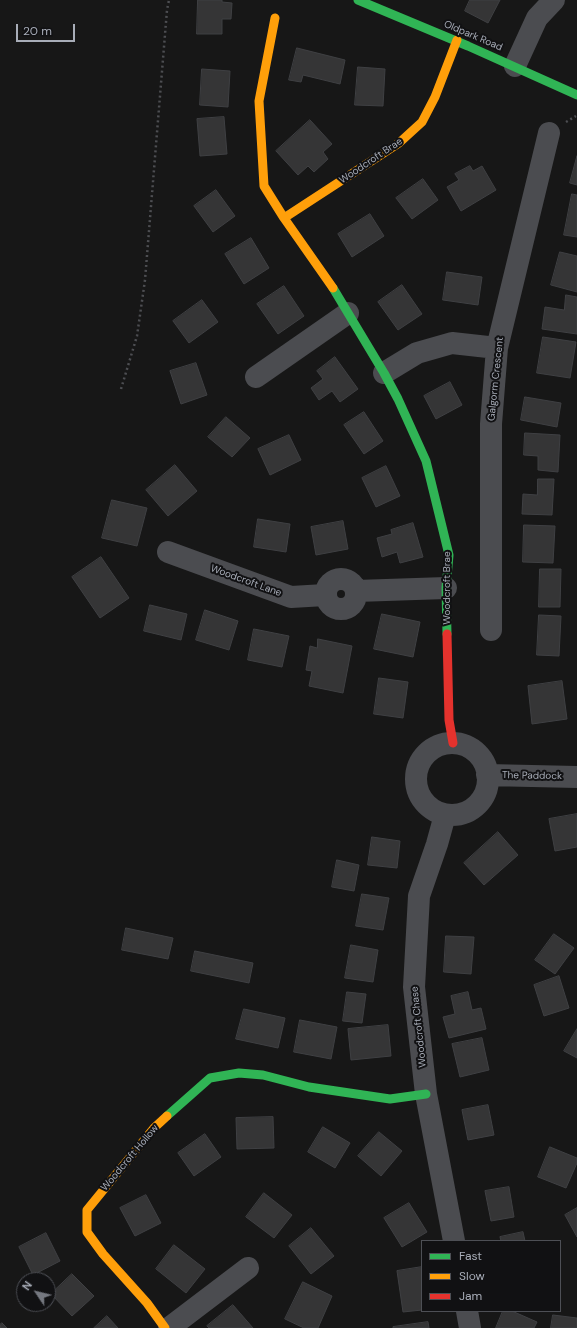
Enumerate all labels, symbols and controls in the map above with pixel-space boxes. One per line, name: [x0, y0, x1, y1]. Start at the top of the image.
scale bar: [18, 16, 77, 42]
street label: Oldpark Road: [442, 18, 504, 54]
text: 20 m: [23, 23, 52, 39]
street label: Woodcroft Brae: [337, 136, 405, 186]
street label: Galgorm Crescent: [486, 336, 506, 422]
street label: Woodcroft Brae: [441, 551, 453, 625]
street label: Woodcroft Lane: [209, 563, 283, 599]
street label: The Paddock: [502, 769, 562, 783]
street label: Woodcroft Chase: [409, 986, 429, 1068]
street label: Woodcroft Hollow: [99, 1122, 161, 1194]
legend: [421, 1240, 561, 1312]
text: Fast: [459, 1248, 482, 1264]
text: Slow: [459, 1268, 485, 1284]
north arrow: [16, 1272, 56, 1312]
text: N: [19, 1278, 35, 1293]
text: Jam: [459, 1288, 482, 1304]

